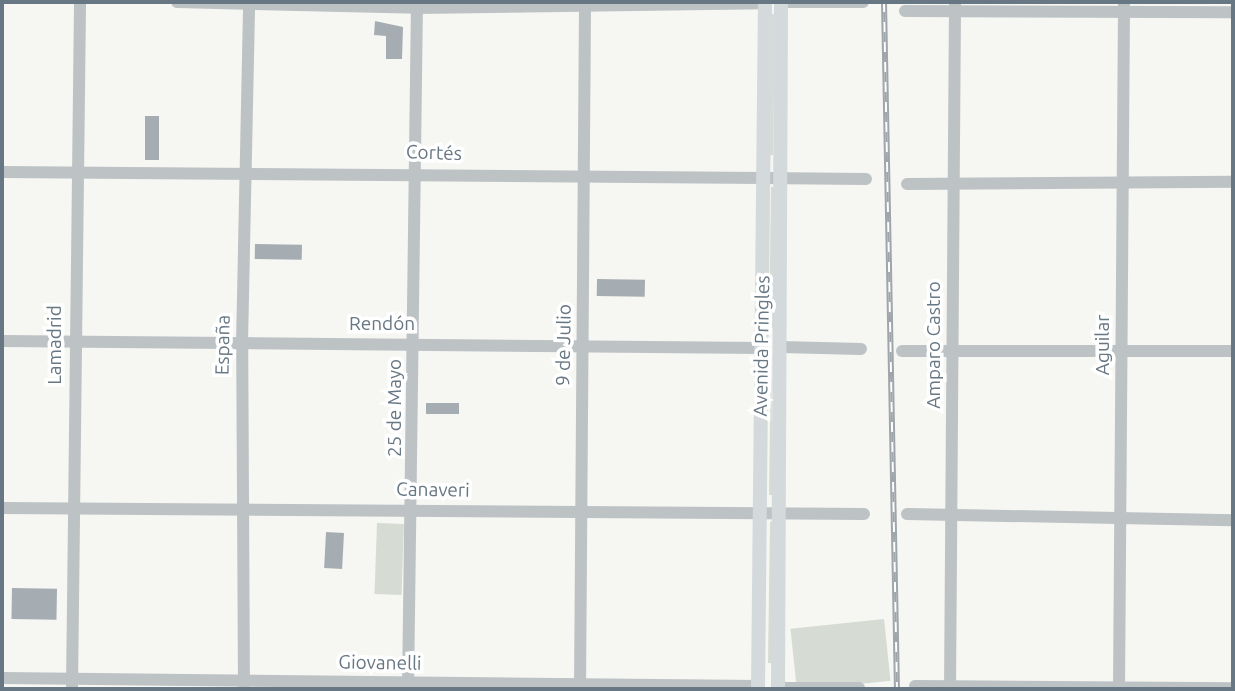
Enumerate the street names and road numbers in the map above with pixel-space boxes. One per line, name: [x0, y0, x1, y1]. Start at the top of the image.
street label: Cortés: [406, 141, 462, 165]
street label: Avenida Pringles: [749, 275, 775, 417]
street label: Amparo Castro: [923, 281, 945, 409]
street label: 9 de Julio: [552, 304, 576, 386]
street label: Lamadrid: [44, 305, 66, 385]
street label: Rendón: [349, 313, 415, 335]
street label: España: [211, 315, 235, 375]
street label: Aguilar: [1092, 315, 1114, 375]
street label: 25 de Mayo: [384, 359, 406, 457]
street label: Canaveri: [396, 478, 470, 502]
street label: Giovanelli: [338, 651, 422, 675]

